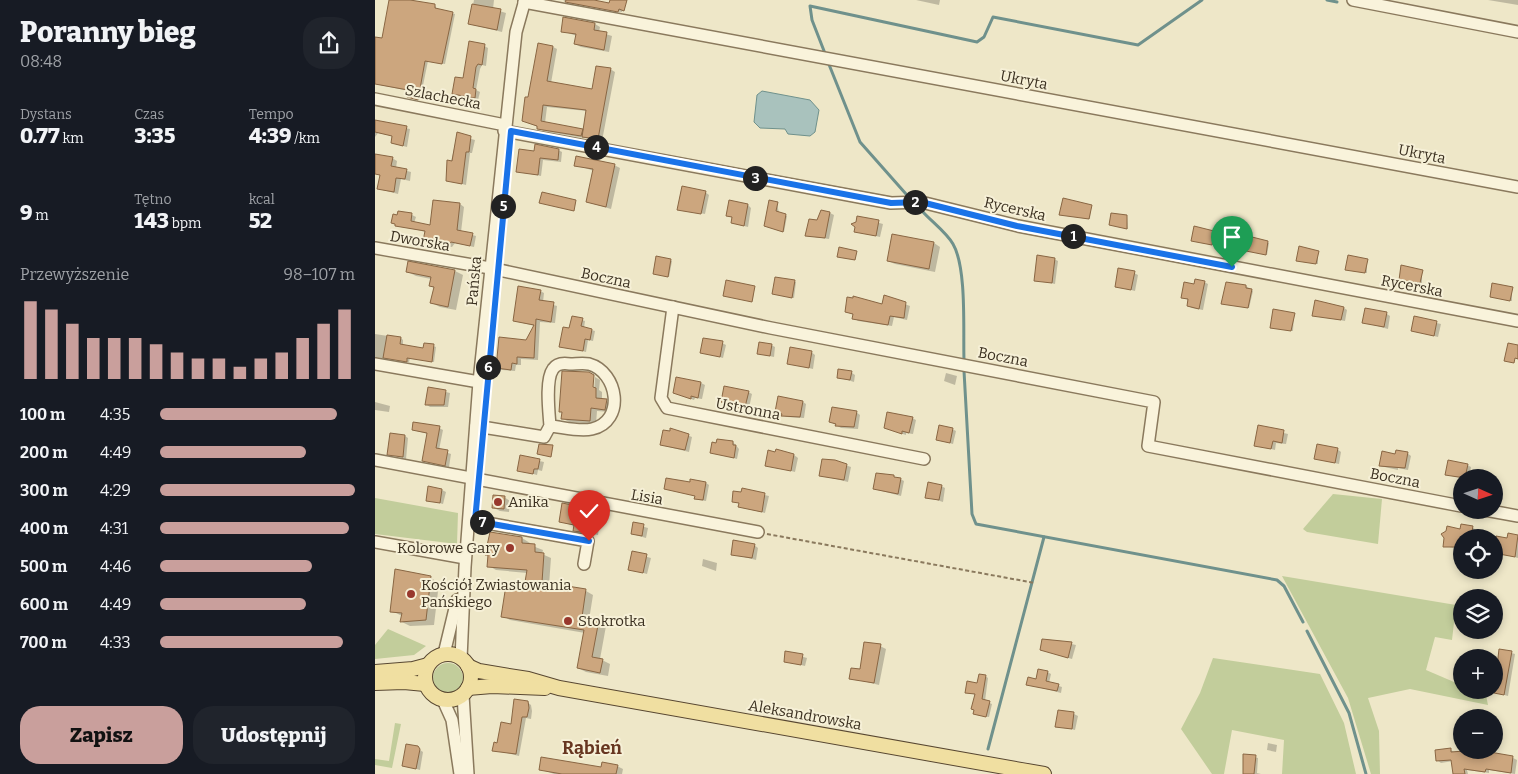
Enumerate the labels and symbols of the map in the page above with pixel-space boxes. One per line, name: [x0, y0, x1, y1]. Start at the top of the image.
street label: Ukryta: [999, 67, 1049, 93]
street label: Szlachecka: [403, 81, 483, 113]
pin: 4: [583, 134, 609, 160]
street label: Ukryta: [1397, 141, 1447, 167]
pin: 3: [743, 166, 767, 190]
pin: 2: [903, 190, 927, 214]
street label: Rycerska: [982, 193, 1048, 225]
pin: 5: [491, 194, 515, 218]
pin: [1211, 216, 1253, 267]
pin: 1: [1061, 224, 1085, 248]
street label: Dworska: [389, 227, 451, 255]
street label: Pańska: [463, 255, 485, 307]
street label: Boczna: [579, 264, 633, 292]
street label: Rycerska: [1380, 271, 1444, 301]
street label: Boczna: [976, 343, 1030, 371]
pin: 6: [475, 354, 501, 380]
street label: Ustronna: [714, 394, 782, 424]
street label: Boczna: [1368, 464, 1422, 492]
north arrow: [1453, 469, 1503, 519]
street label: Lisia: [630, 485, 664, 509]
pin: [568, 490, 610, 541]
place label: Anika: [508, 493, 549, 511]
marker: Anika: [492, 496, 504, 508]
pin: 7: [469, 510, 495, 534]
place label: Kolorowe Gary: [397, 539, 500, 557]
marker: Kolorowe Gary: [504, 542, 516, 554]
place label: Kościół Zwiastowania Pańskiego: [421, 576, 571, 611]
marker: Kościół Zwiastowania Pańskiego: [405, 588, 417, 600]
place label: Stokrotka: [578, 612, 645, 630]
marker: Stokrotka: [562, 615, 574, 627]
street label: Aleksandrowska: [747, 696, 863, 734]
district label: Rąbień: [562, 737, 622, 759]

